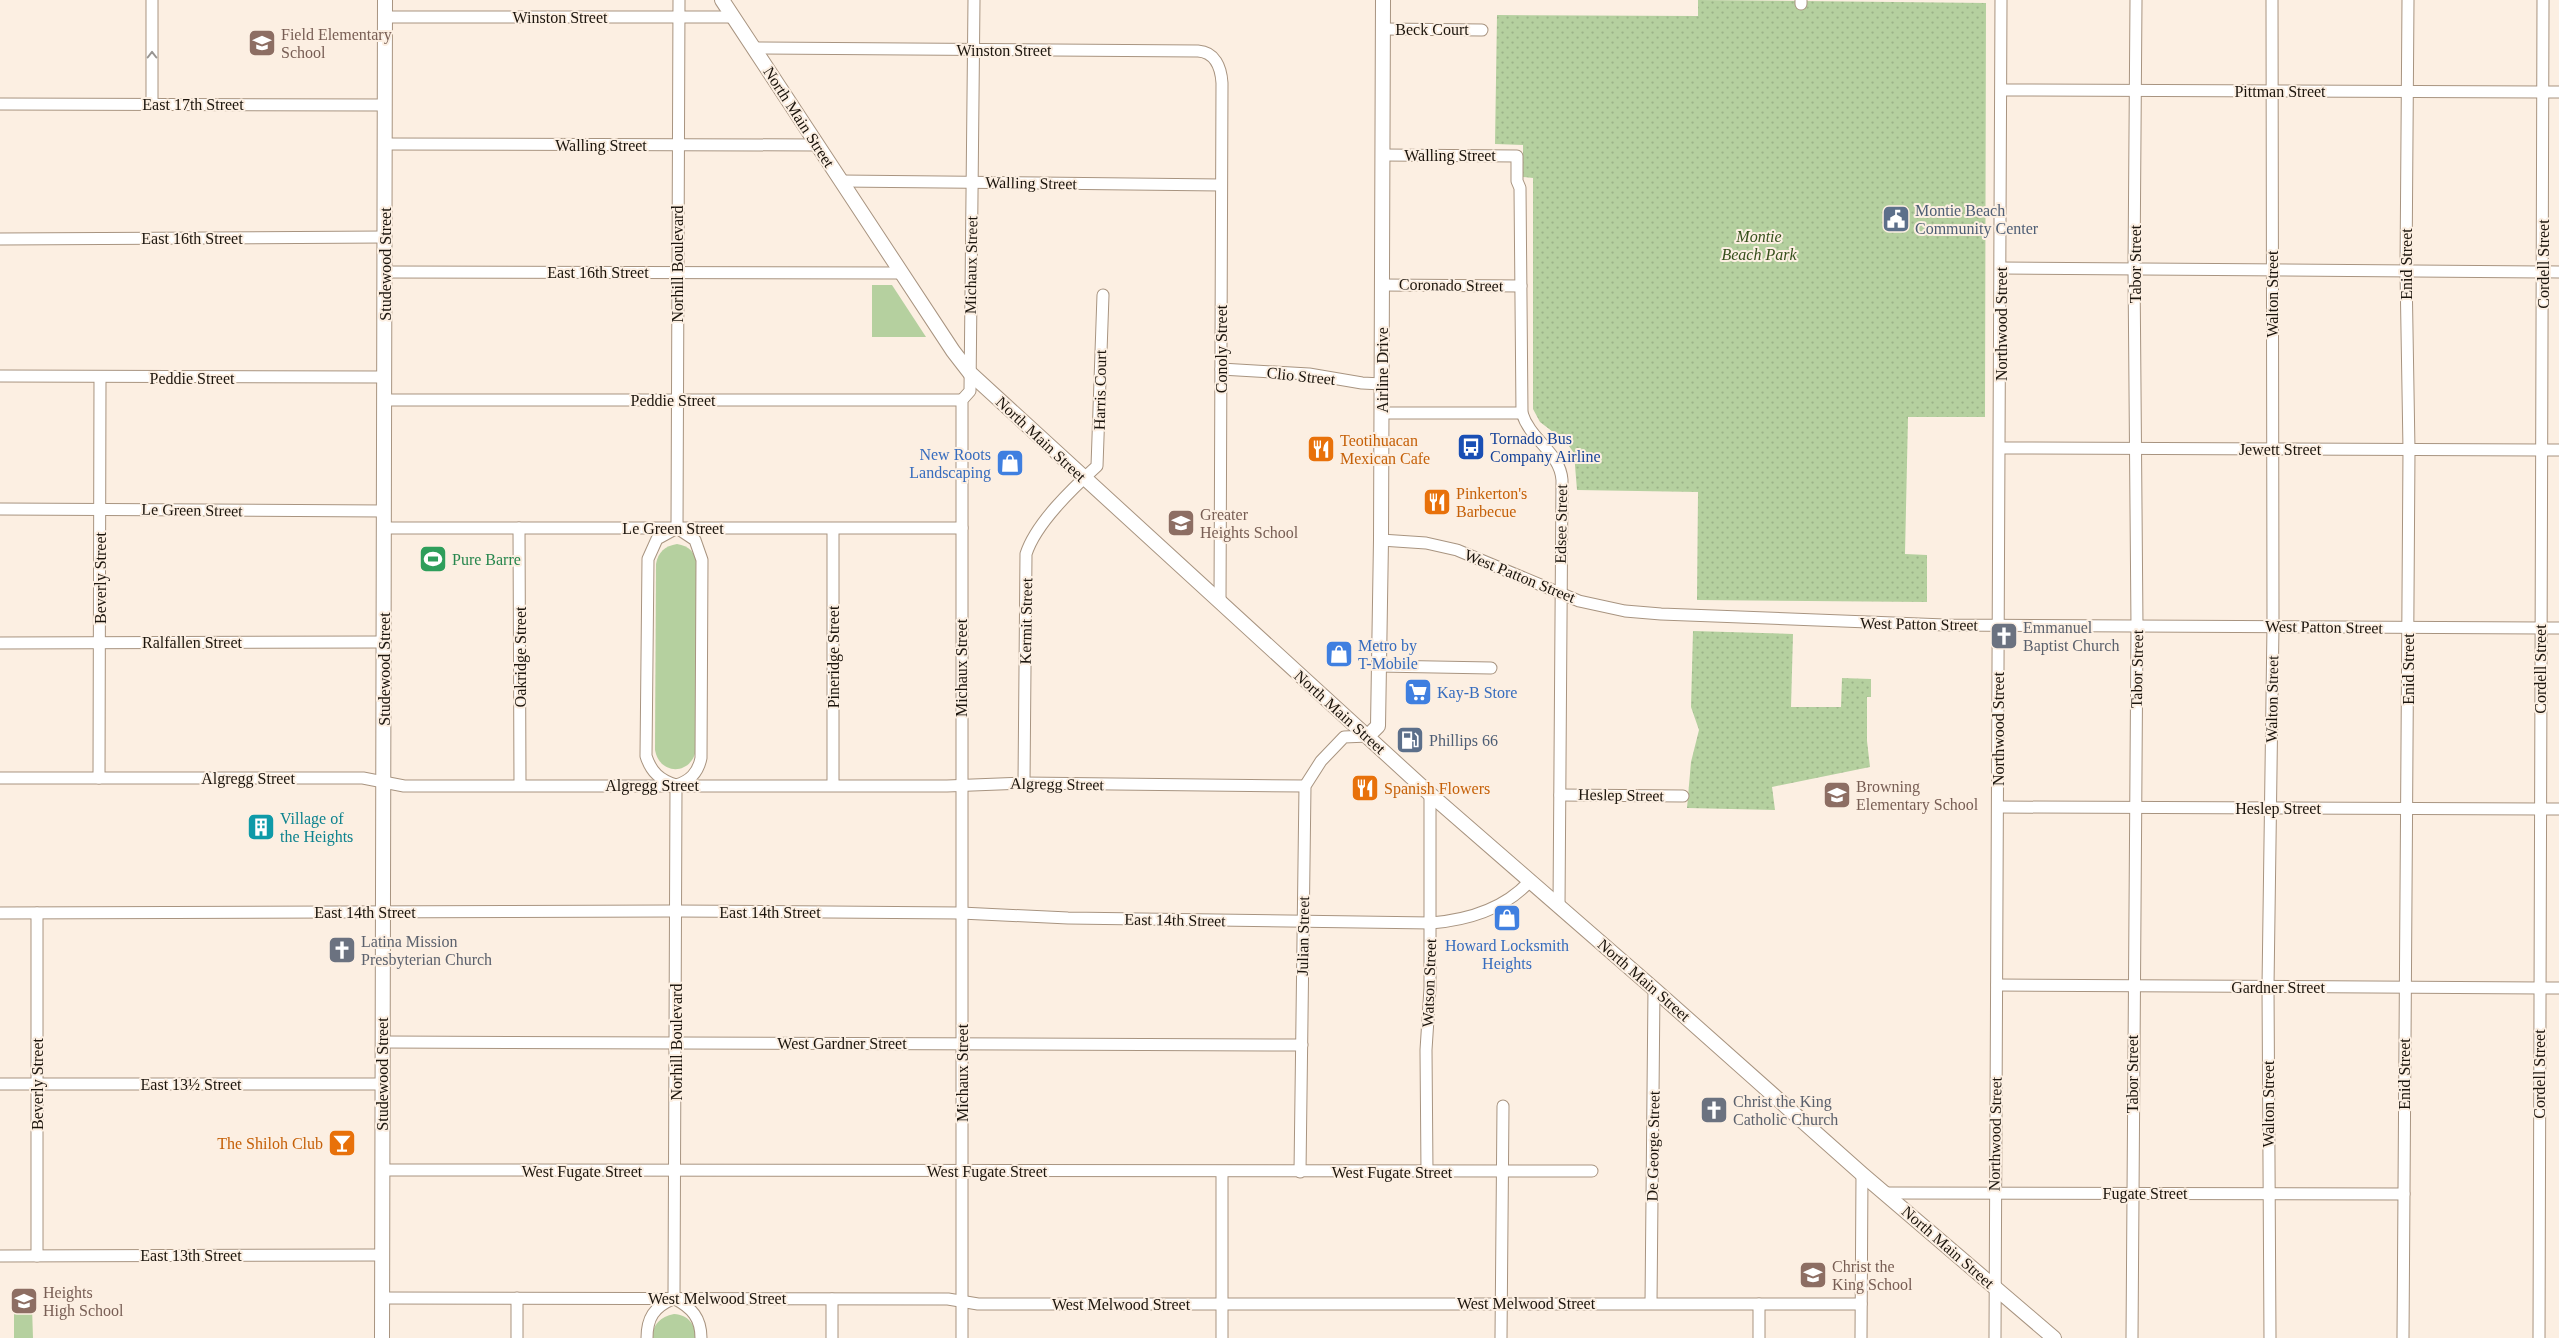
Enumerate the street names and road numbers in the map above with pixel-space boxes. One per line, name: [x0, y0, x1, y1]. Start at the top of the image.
street label: Winston Street: [513, 9, 608, 26]
street label: Beck Court: [1395, 21, 1469, 38]
street label: Winston Street: [957, 42, 1052, 59]
street label: North Main Street: [760, 64, 838, 171]
street label: Pittman Street: [2234, 83, 2326, 100]
street label: East 17th Street: [142, 96, 244, 113]
street label: Walling Street: [555, 137, 647, 155]
street label: Walling Street: [1404, 147, 1496, 165]
street label: Walling Street: [985, 174, 1077, 193]
street label: Norhill Boulevard: [669, 206, 686, 322]
street label: Studewood Street: [377, 207, 394, 321]
street label: Michaux Street: [962, 215, 980, 314]
street label: Cordell Street: [2535, 219, 2552, 309]
street label: Tabor Street: [2127, 224, 2144, 303]
street label: Enid Street: [2398, 228, 2415, 300]
street label: East 16th Street: [141, 230, 243, 247]
street label: Walton Street: [2264, 250, 2281, 338]
street label: East 16th Street: [547, 264, 649, 281]
street label: Northwood Street: [1993, 266, 2010, 381]
street label: Coronado Street: [1399, 276, 1504, 294]
street label: Conoly Street: [1213, 304, 1231, 393]
street label: Airline Drive: [1374, 327, 1391, 413]
street label: Harris Court: [1091, 349, 1109, 430]
street label: Clio Street: [1266, 364, 1337, 388]
street label: Peddie Street: [150, 370, 235, 387]
street label: Peddie Street: [631, 392, 716, 409]
street label: North Main Street: [993, 393, 1090, 485]
street label: Jewett Street: [2239, 441, 2322, 458]
street label: Edsee Street: [1552, 484, 1570, 564]
street label: Le Green Street: [141, 501, 243, 519]
street label: Le Green Street: [622, 520, 724, 537]
street label: Beverly Street: [92, 531, 110, 624]
street label: West Patton Street: [1462, 546, 1578, 606]
street label: Kermit Street: [1017, 577, 1035, 664]
street label: Pineridge Street: [825, 605, 843, 708]
street label: Oakridge Street: [512, 606, 530, 707]
street label: Studewood Street: [376, 612, 393, 726]
street label: West Patton Street: [1860, 614, 1979, 634]
street label: West Patton Street: [2265, 617, 2384, 637]
street label: Michaux Street: [953, 618, 970, 717]
street label: Cordell Street: [2532, 624, 2549, 714]
street label: Tabor Street: [2128, 629, 2146, 708]
street label: Enid Street: [2400, 633, 2417, 705]
street label: Ralfallen Street: [142, 634, 243, 651]
street label: Walton Street: [2263, 655, 2281, 743]
street label: North Main Street: [1291, 667, 1389, 758]
street label: Northwood Street: [1990, 671, 2007, 786]
street label: Algregg Street: [201, 770, 295, 788]
street label: Algregg Street: [1010, 775, 1105, 794]
street label: Algregg Street: [605, 777, 699, 795]
street label: Heslep Street: [1578, 786, 1665, 805]
street label: Heslep Street: [2235, 800, 2321, 818]
street label: Julian Street: [1294, 896, 1312, 976]
street label: East 14th Street: [314, 904, 416, 921]
street label: East 14th Street: [719, 904, 821, 921]
street label: East 14th Street: [1124, 911, 1226, 929]
street label: North Main Street: [1594, 935, 1694, 1025]
street label: Watson Street: [1419, 938, 1439, 1028]
street label: Gardner Street: [2231, 979, 2325, 996]
street label: Norhill Boulevard: [668, 984, 685, 1100]
street label: Studewood Street: [374, 1017, 391, 1131]
street label: Michaux Street: [954, 1023, 971, 1122]
street label: Cordell Street: [2531, 1029, 2548, 1119]
street label: Tabor Street: [2124, 1034, 2141, 1113]
street label: West Gardner Street: [777, 1035, 907, 1052]
street label: Beverly Street: [29, 1037, 47, 1130]
street label: Enid Street: [2396, 1038, 2413, 1110]
street label: Walton Street: [2260, 1060, 2277, 1148]
street label: East 13½ Street: [141, 1076, 242, 1093]
street label: Northwood Street: [1986, 1076, 2005, 1191]
street label: De George Street: [1644, 1090, 1663, 1202]
street label: West Fugate Street: [522, 1163, 643, 1181]
street label: West Fugate Street: [927, 1163, 1048, 1181]
street label: West Fugate Street: [1332, 1164, 1453, 1182]
street label: Fugate Street: [2103, 1185, 2188, 1203]
street label: North Main Street: [1898, 1202, 1998, 1292]
street label: East 13th Street: [140, 1247, 242, 1264]
street label: West Melwood Street: [648, 1290, 787, 1307]
street label: West Melwood Street: [1457, 1295, 1596, 1312]
street label: West Melwood Street: [1052, 1296, 1191, 1313]

